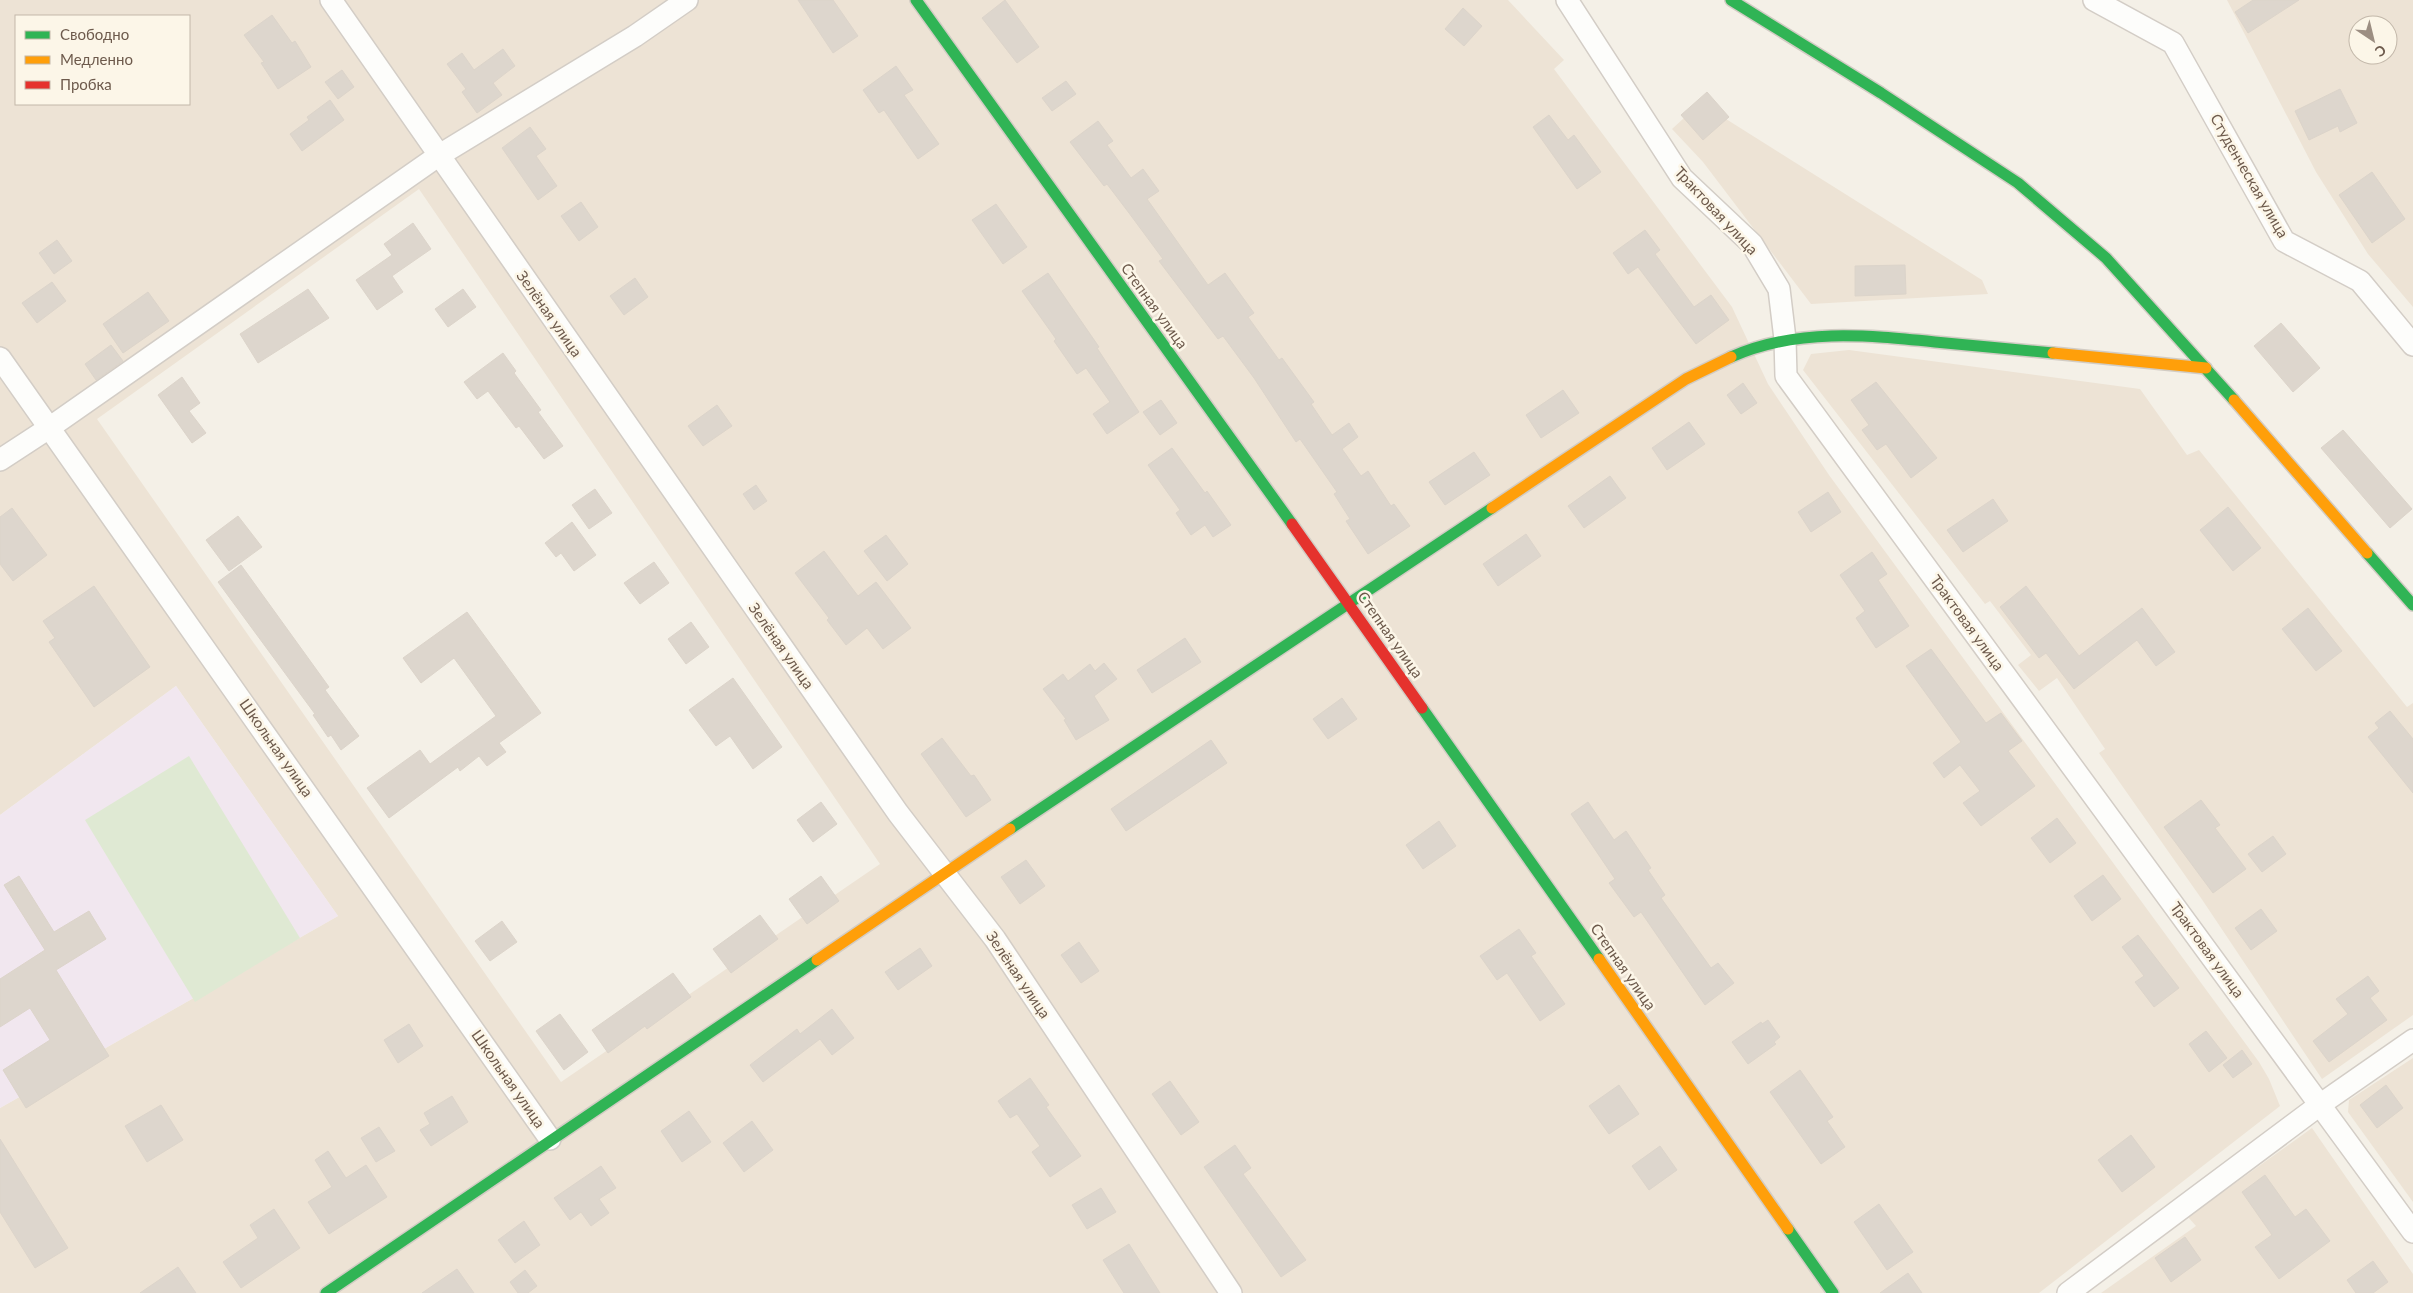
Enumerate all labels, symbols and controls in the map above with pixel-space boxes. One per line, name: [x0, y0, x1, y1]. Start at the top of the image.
legend: [15, 15, 190, 105]
north arrow: [2348, 15, 2398, 65]
text: Свободно: [60, 25, 129, 43]
text: С: [2371, 41, 2389, 61]
text: Медленно: [60, 50, 133, 68]
text: Пробка: [60, 75, 112, 93]
street label: Студенческая улица: [2207, 110, 2293, 241]
street label: Трактовая улица: [1671, 163, 1762, 258]
street label: Степная улица: [1118, 259, 1192, 352]
street label: Зелёная улица: [513, 267, 586, 360]
street label: Трактовая улица: [1927, 571, 2009, 674]
street label: Степная улица: [1354, 588, 1427, 681]
street label: Зелёная улица: [745, 599, 818, 692]
street label: Школьная улица: [236, 695, 317, 800]
street label: Трактовая улица: [2167, 898, 2249, 1001]
street label: Степная улица: [1587, 920, 1660, 1013]
street label: Зелёная улица: [983, 927, 1055, 1021]
street label: Школьная улица: [468, 1026, 549, 1131]

